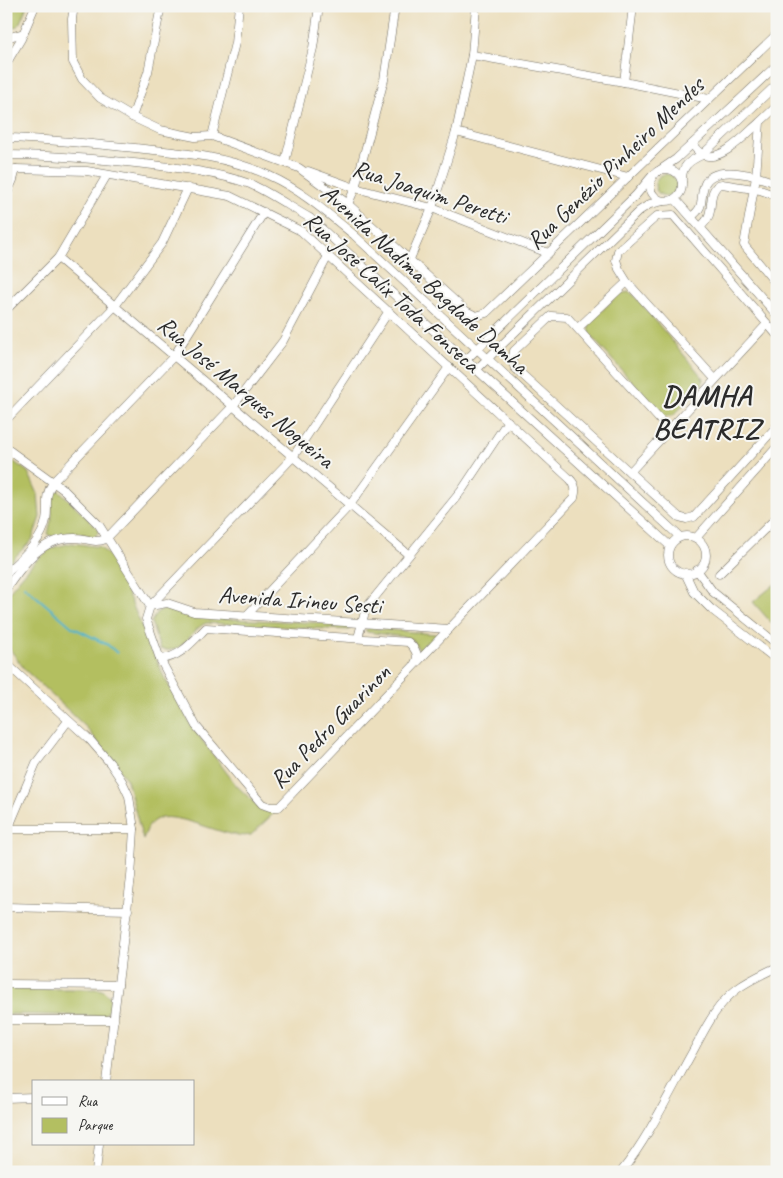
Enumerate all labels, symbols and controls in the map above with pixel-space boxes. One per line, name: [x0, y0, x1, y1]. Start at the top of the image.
street label: Rua Genézio Pinheiro Mendes: [520, 69, 712, 255]
street label: Rua Joaquim Peretti: [349, 153, 515, 232]
street label: Avenida Nadima Bagdade Damha: [315, 178, 536, 381]
street label: Rua José Calix Toda Fonseca: [298, 205, 487, 380]
street label: Rua José Marques Nogueira: [152, 309, 341, 475]
district label: DAMHA BEATRIZ: [653, 377, 765, 447]
street label: Avenida Irineu Sesti: [217, 579, 385, 621]
street label: Rua Pedro Guarinon: [263, 657, 397, 794]
legend: [32, 1080, 195, 1146]
text: Rua: [78, 1092, 98, 1111]
text: Parque: [78, 1116, 114, 1135]

